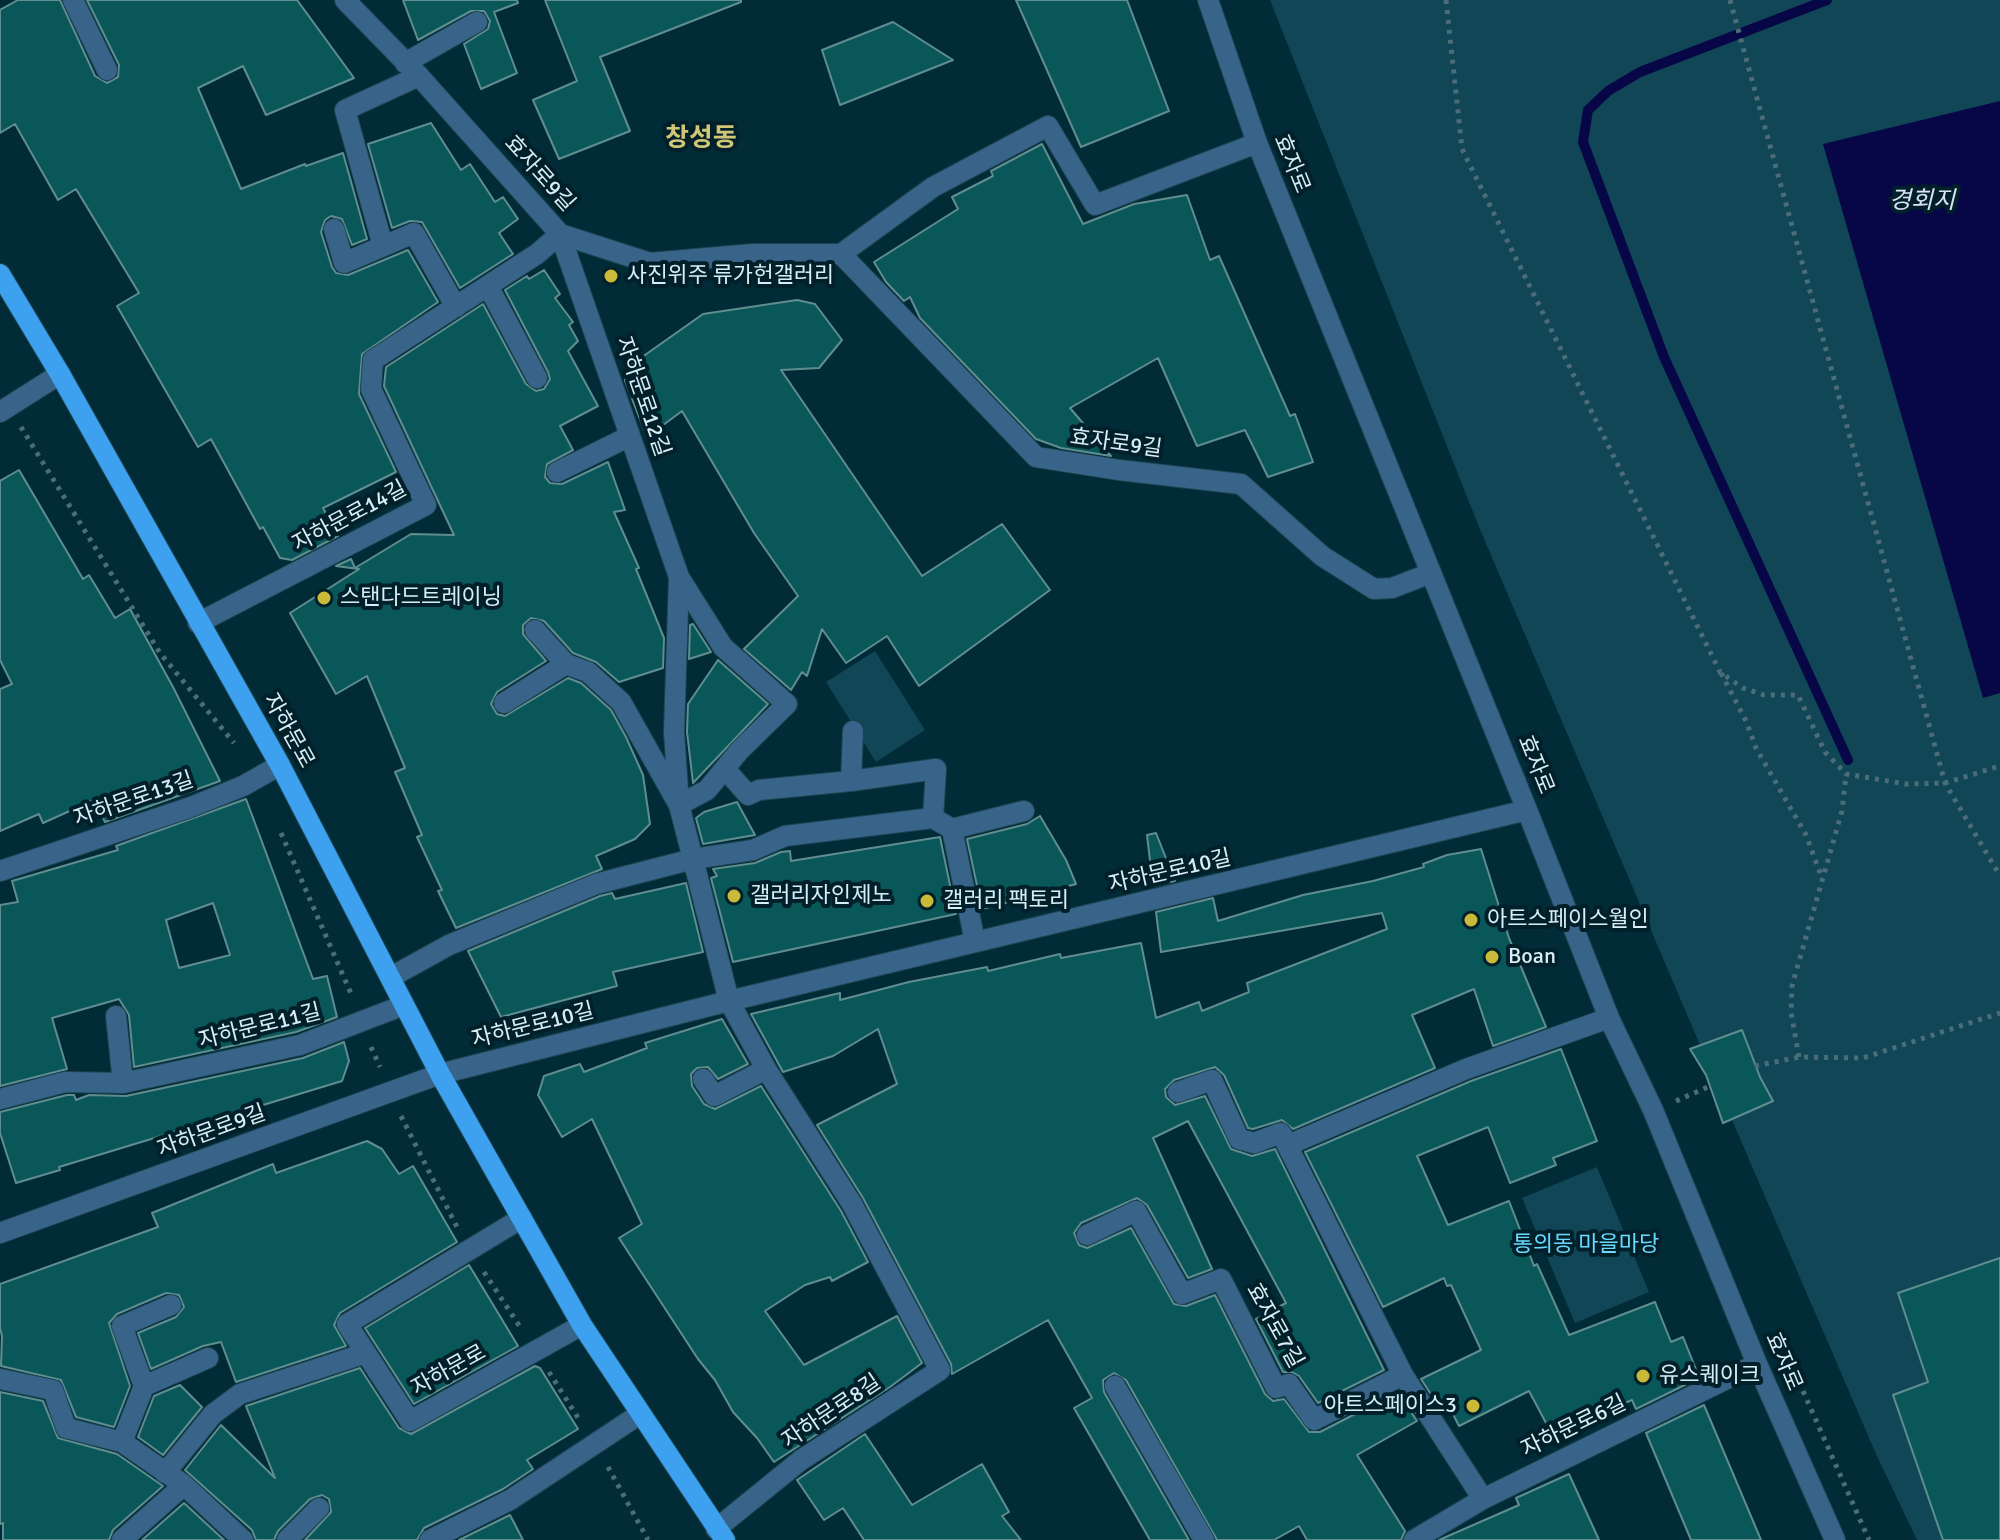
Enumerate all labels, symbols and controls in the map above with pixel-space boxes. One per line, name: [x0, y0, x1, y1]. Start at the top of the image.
district label: 창성동: [665, 123, 737, 155]
street label: 효자로9길: [498, 131, 580, 217]
street label: 효자로: [1267, 131, 1315, 197]
water label: 경회지: [1889, 188, 1955, 216]
place label: 사진위주 류가헌갤러리: [627, 263, 834, 289]
marker: 사진위주 류가헌갤러리: [602, 267, 620, 285]
street label: 자하문로12길: [609, 334, 675, 460]
street label: 효자로9길: [1068, 424, 1164, 464]
street label: 자하문로14길: [289, 476, 411, 558]
place label: 스탠다드트레이닝: [340, 585, 502, 611]
marker: 스탠다드트레이닝: [315, 589, 333, 607]
street label: 자하문로: [257, 689, 319, 773]
street label: 효자로: [1511, 732, 1559, 798]
street label: 자하문로13길: [71, 767, 197, 833]
street label: 자하문로10길: [1106, 845, 1234, 899]
place label: 갤러리자인제노: [750, 883, 892, 909]
marker: 갤러리자인제노: [725, 887, 743, 905]
place label: 갤러리 팩토리: [943, 888, 1069, 914]
marker: 갤러리 팩토리: [918, 892, 936, 910]
place label: 아트스페이스월인: [1487, 907, 1649, 933]
marker: 아트스페이스월인: [1462, 911, 1480, 929]
place label: Boan: [1508, 944, 1556, 970]
marker: Boan: [1483, 948, 1501, 966]
street label: 자하문로10길: [469, 998, 597, 1054]
street label: 자하문로11길: [196, 999, 324, 1055]
street label: 자하문로9길: [154, 1100, 270, 1164]
park label: 통의동 마을마당: [1513, 1232, 1659, 1258]
street label: 효자로7길: [1240, 1279, 1308, 1373]
street label: 효자로: [1759, 1329, 1807, 1395]
street label: 자하문로: [407, 1340, 491, 1402]
place label: 유스퀘이크: [1659, 1363, 1760, 1389]
marker: 유스퀘이크: [1634, 1367, 1652, 1385]
street label: 자하문로8길: [778, 1369, 886, 1455]
street label: 자하문로6길: [1517, 1390, 1631, 1464]
place label: 아트스페이스3: [1324, 1393, 1457, 1419]
marker: 아트스페이스3: [1464, 1397, 1482, 1415]

